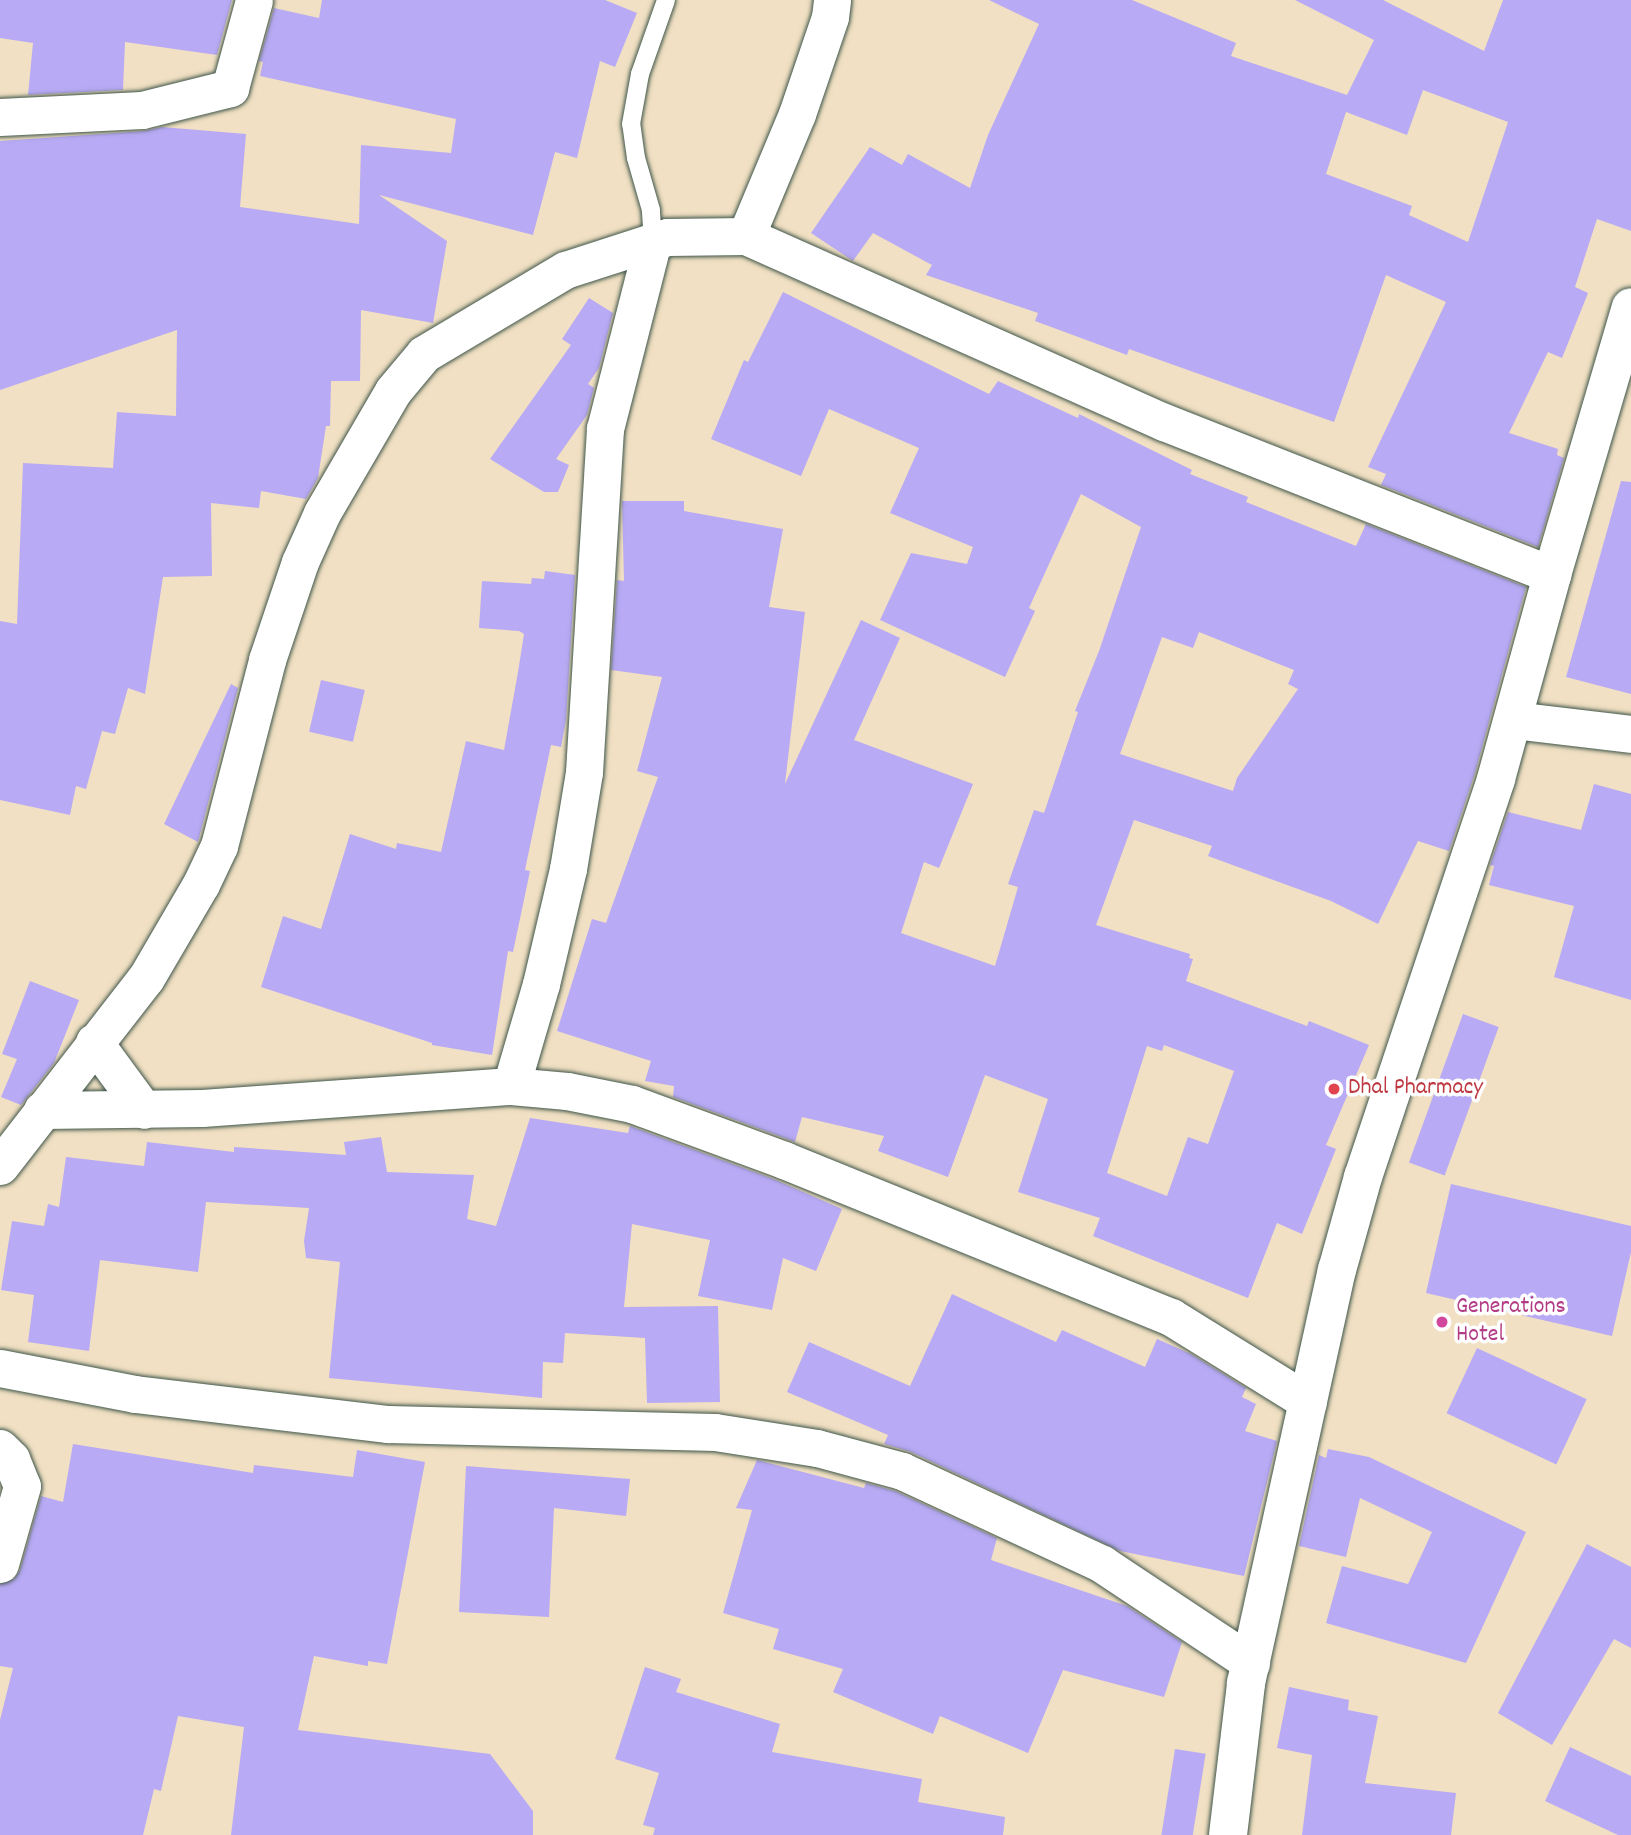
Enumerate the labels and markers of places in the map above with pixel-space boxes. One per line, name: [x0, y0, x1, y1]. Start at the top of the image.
place label: Dhal Pharmacy: [1348, 1075, 1483, 1103]
marker: Dhal Pharmacy: [1326, 1081, 1342, 1097]
place label: Generations Hotel: [1456, 1294, 1566, 1350]
marker: Generations Hotel: [1434, 1314, 1450, 1330]

